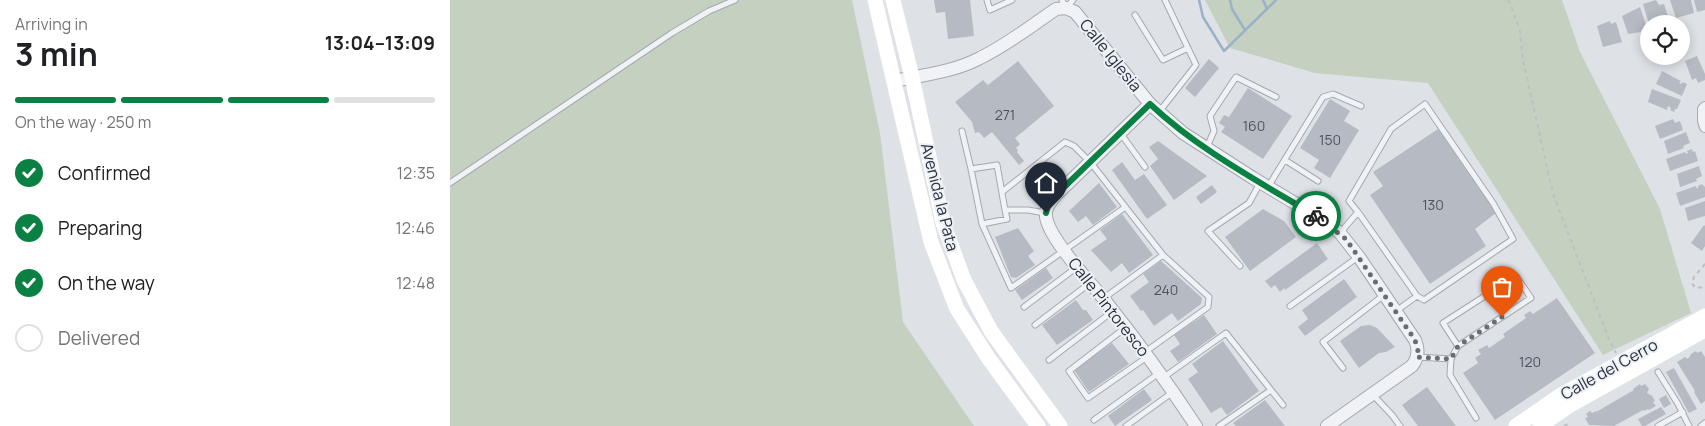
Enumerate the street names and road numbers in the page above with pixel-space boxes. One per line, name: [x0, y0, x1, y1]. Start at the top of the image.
street label: Calle Iglesia: [1075, 14, 1147, 96]
street label: Avenida la Pata: [916, 141, 964, 253]
street label: Calle Pintoresco: [1063, 253, 1155, 361]
street label: Calle del Cerro: [1557, 333, 1661, 405]

